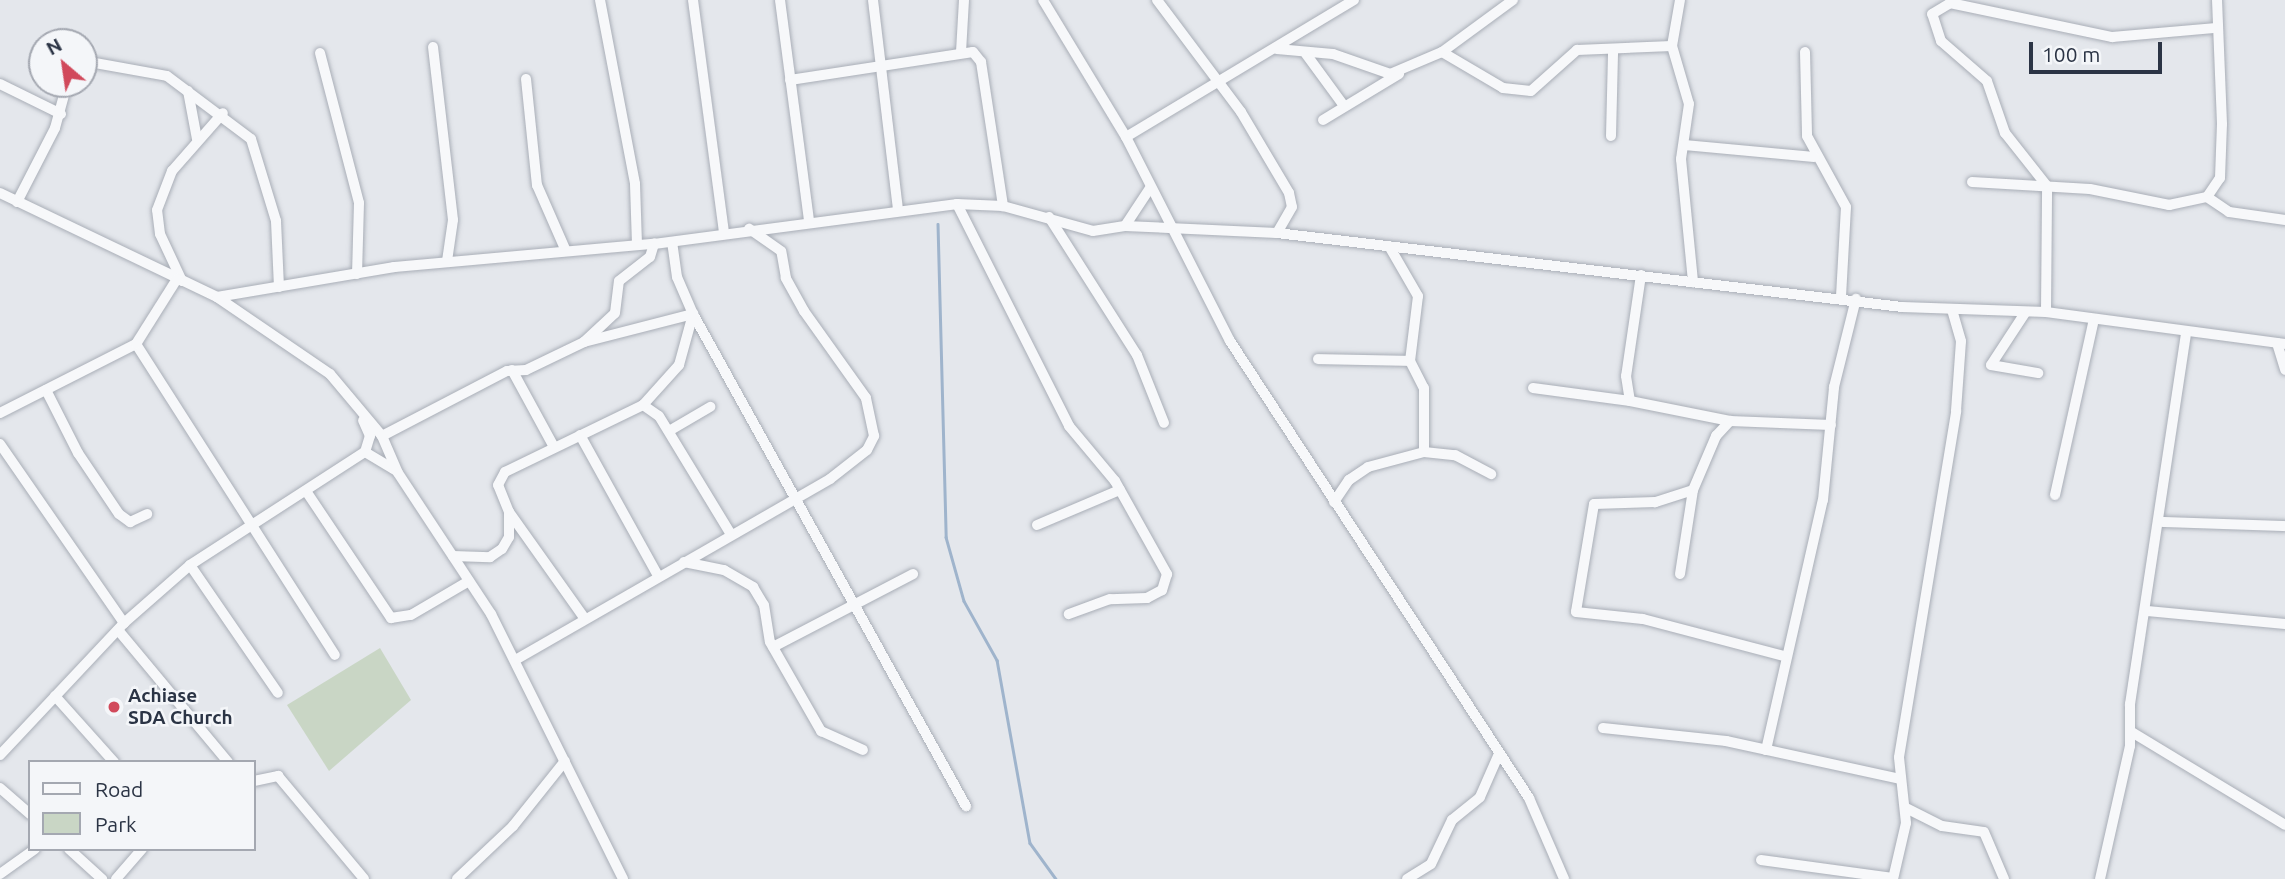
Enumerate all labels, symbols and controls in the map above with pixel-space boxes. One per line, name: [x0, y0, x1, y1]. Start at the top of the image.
north arrow: [28, 28, 98, 98]
scale bar: [2033, 28, 2166, 72]
text: N: [42, 33, 65, 59]
text: 100 m: [2042, 42, 2100, 66]
place label: Achiase SDA Church: [128, 685, 233, 729]
marker: Achiase SDA Church: [106, 699, 122, 715]
legend: [28, 760, 256, 851]
text: Road: [95, 777, 143, 801]
text: Park: [95, 812, 137, 836]

